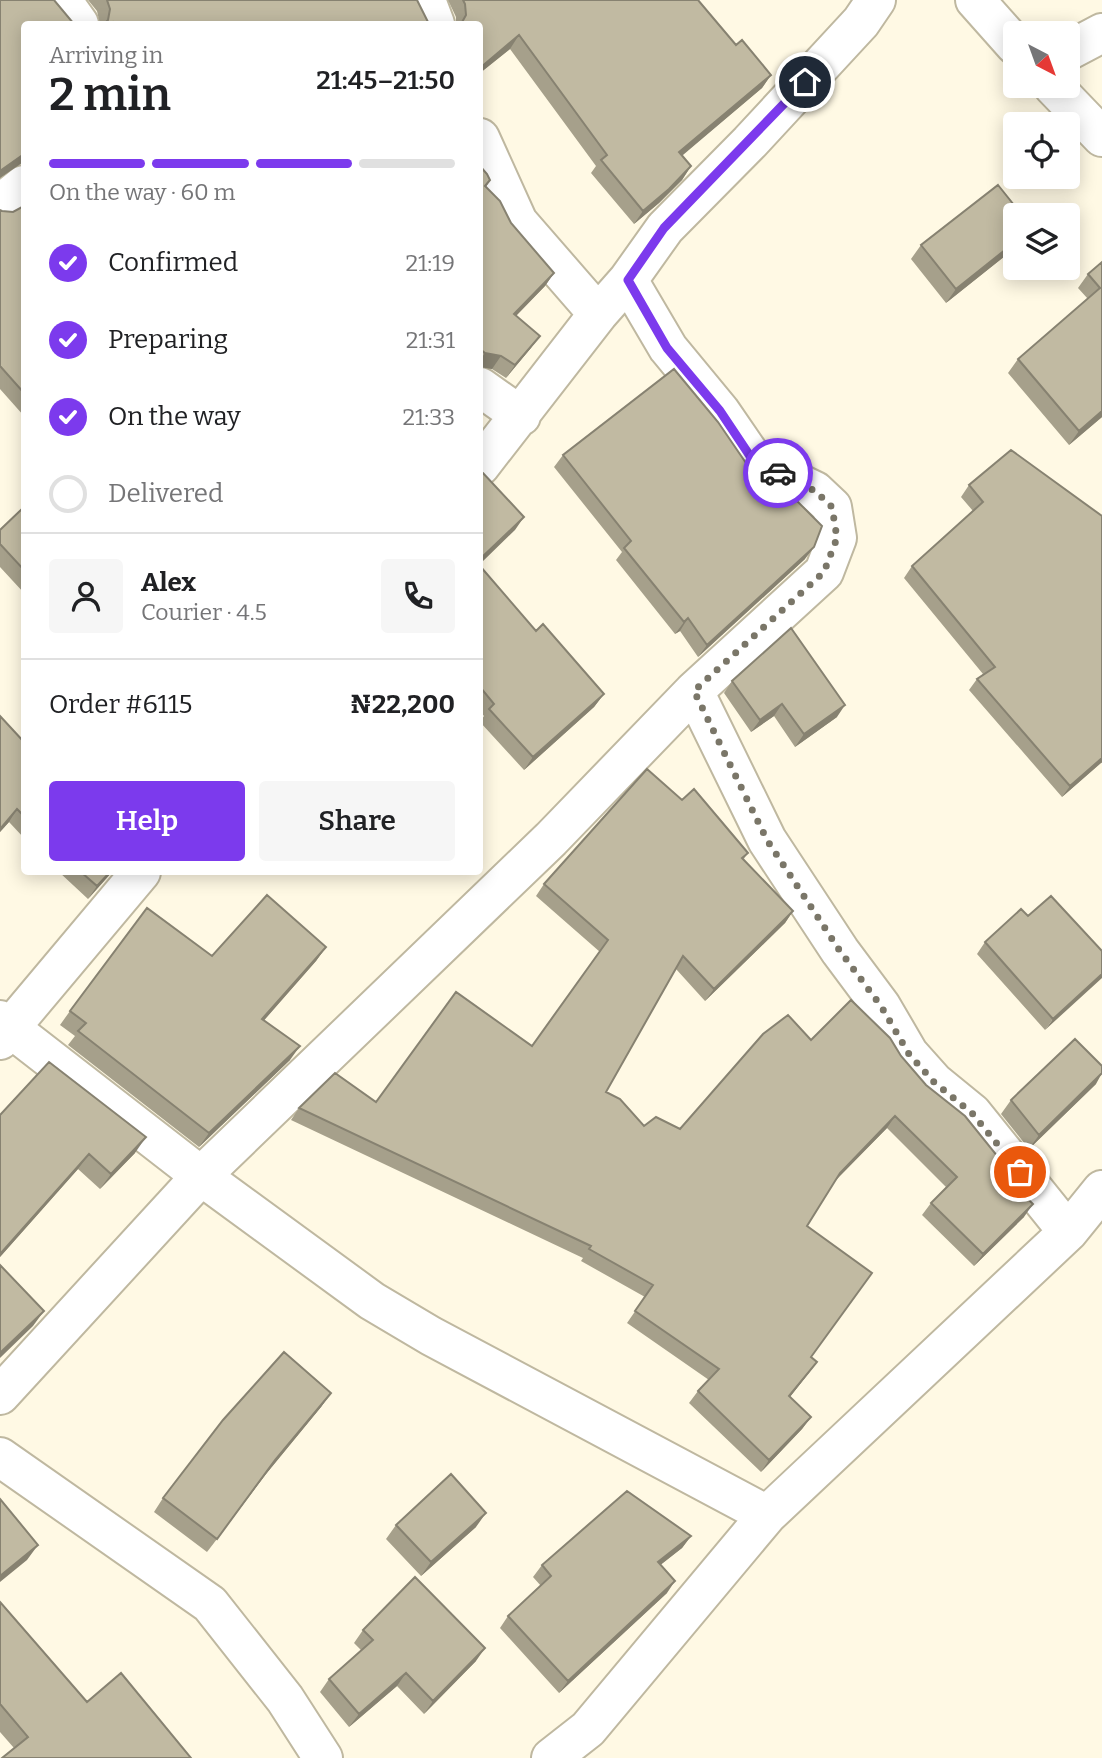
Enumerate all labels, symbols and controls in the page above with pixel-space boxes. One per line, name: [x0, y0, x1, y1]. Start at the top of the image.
north arrow: [1003, 21, 1080, 98]
map controls: [1003, 21, 1080, 280]
text: Arriving in: [49, 41, 163, 69]
pin: [775, 52, 835, 112]
icon: home: [786, 63, 824, 101]
text: 21:45–21:50: [316, 65, 455, 96]
text: 2 min: [49, 67, 171, 122]
button: locate: [1003, 112, 1080, 189]
text: On the way · 60 m: [49, 178, 235, 206]
button: layers: [1003, 203, 1080, 280]
icon: check: [49, 244, 87, 282]
text: Confirmed: [108, 247, 238, 278]
text: 21:19: [405, 249, 455, 277]
icon: check: [49, 321, 87, 359]
text: Preparing: [108, 324, 228, 355]
text: 21:31: [406, 326, 455, 354]
icon: check: [49, 398, 87, 436]
text: On the way: [108, 401, 241, 432]
text: 21:33: [402, 403, 455, 431]
courier: [743, 438, 813, 508]
icon: car: [759, 454, 797, 492]
text: Delivered: [108, 478, 223, 509]
button: person: [49, 559, 123, 633]
button: phone: [381, 559, 455, 633]
text: Alex: [141, 567, 196, 598]
text: Courier · 4.5: [141, 598, 267, 626]
text: Order #6115: [49, 689, 193, 720]
text: ₦22,200: [350, 689, 455, 720]
button: Help: [49, 781, 245, 861]
button: Share: [259, 781, 455, 861]
pin: [990, 1142, 1050, 1202]
icon: bag: [1001, 1153, 1039, 1191]

